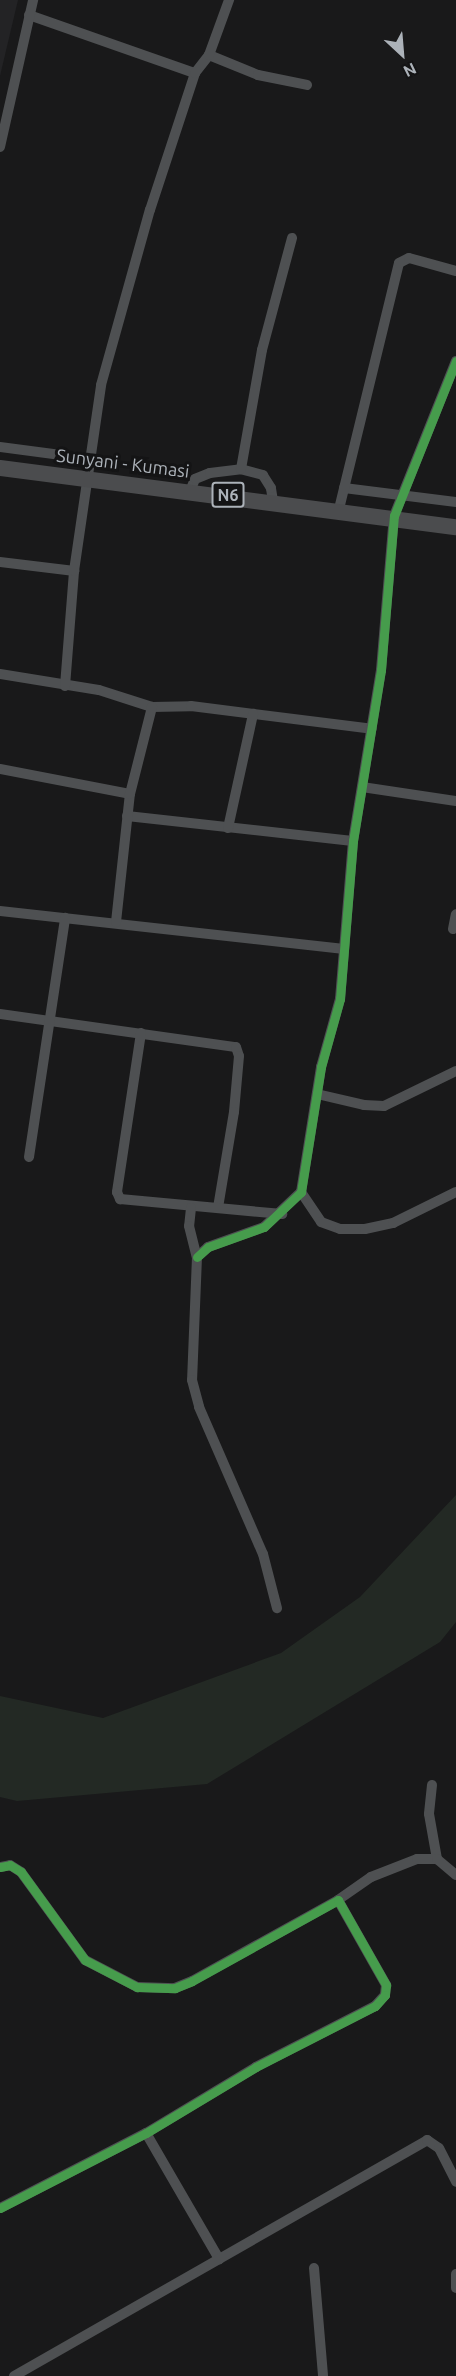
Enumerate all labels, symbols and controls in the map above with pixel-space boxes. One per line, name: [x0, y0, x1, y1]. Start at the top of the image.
north arrow: [372, 24, 432, 84]
text: N: [401, 59, 419, 81]
street label: Sunyani - Kumasi: [55, 444, 191, 482]
road number: N6: [212, 482, 244, 508]

